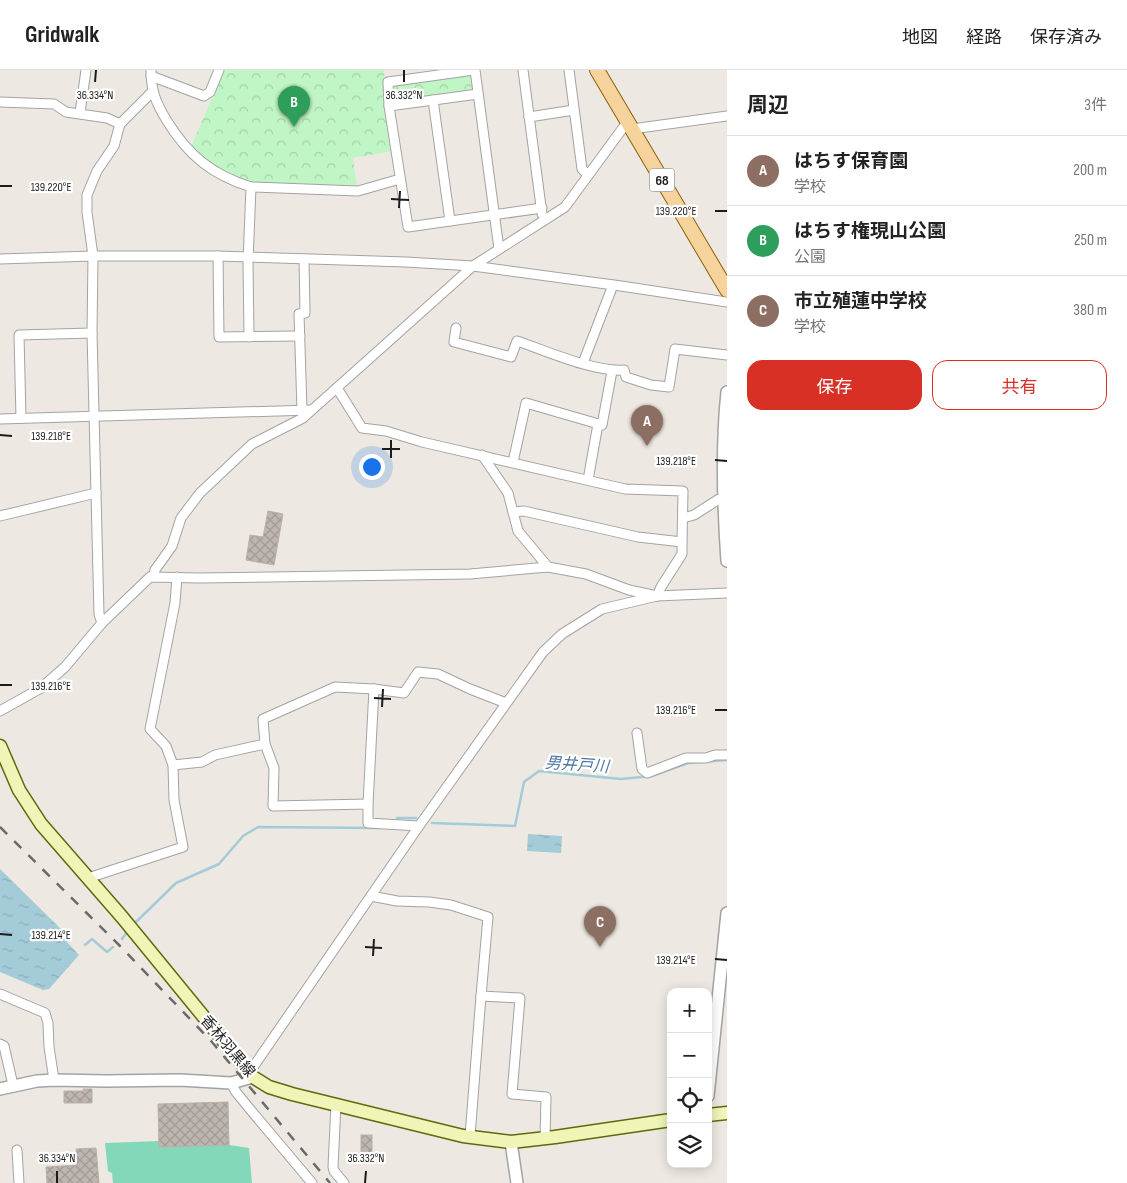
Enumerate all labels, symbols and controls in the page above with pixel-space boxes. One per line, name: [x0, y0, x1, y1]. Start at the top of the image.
text: Gridwalk: [25, 20, 99, 49]
text: 地図: [902, 27, 938, 48]
text: 経路: [966, 27, 1002, 48]
text: 保存済み: [1030, 27, 1102, 48]
pin: B: [278, 86, 310, 127]
text: 36.334°N: [77, 88, 113, 103]
text: 36.332°N: [386, 88, 422, 103]
text: 周辺: [747, 93, 789, 118]
text: 3件: [1084, 96, 1107, 115]
text: はちす保育園: [794, 150, 908, 173]
text: A: [759, 161, 767, 180]
text: 200 m: [1073, 161, 1107, 180]
road number: 68: [650, 168, 674, 192]
text: 学校: [794, 178, 826, 197]
text: 139.220°E: [31, 180, 71, 195]
text: 139.220°E: [656, 204, 696, 219]
text: はちす権現山公園: [794, 220, 946, 243]
text: B: [759, 231, 767, 250]
text: 250 m: [1074, 231, 1107, 250]
text: 公園: [794, 248, 826, 267]
text: 市立殖蓮中学校: [794, 290, 927, 313]
text: C: [759, 301, 767, 320]
text: 380 m: [1073, 301, 1107, 320]
text: 学校: [794, 318, 826, 337]
button: 保存: [747, 360, 922, 410]
button: 共有: [932, 360, 1107, 410]
pin: A: [631, 405, 663, 446]
text: 139.218°E: [31, 429, 71, 444]
your location: [359, 454, 385, 480]
text: 139.218°E: [656, 454, 696, 469]
text: 139.216°E: [31, 679, 71, 694]
text: 139.216°E: [656, 703, 696, 718]
water label: 男井戸川: [544, 754, 611, 777]
pin: C: [584, 906, 616, 947]
text: 139.214°E: [31, 928, 71, 943]
text: 139.214°E: [656, 953, 696, 968]
map controls: [667, 988, 712, 1168]
button: +: [667, 988, 712, 1033]
street label: 香林羽黒線: [196, 1011, 259, 1081]
button: −: [667, 1033, 712, 1078]
button: locate: [667, 1078, 712, 1123]
button: layers: [667, 1123, 712, 1168]
text: 36.334°N: [39, 1151, 75, 1166]
text: 36.332°N: [348, 1151, 384, 1166]

